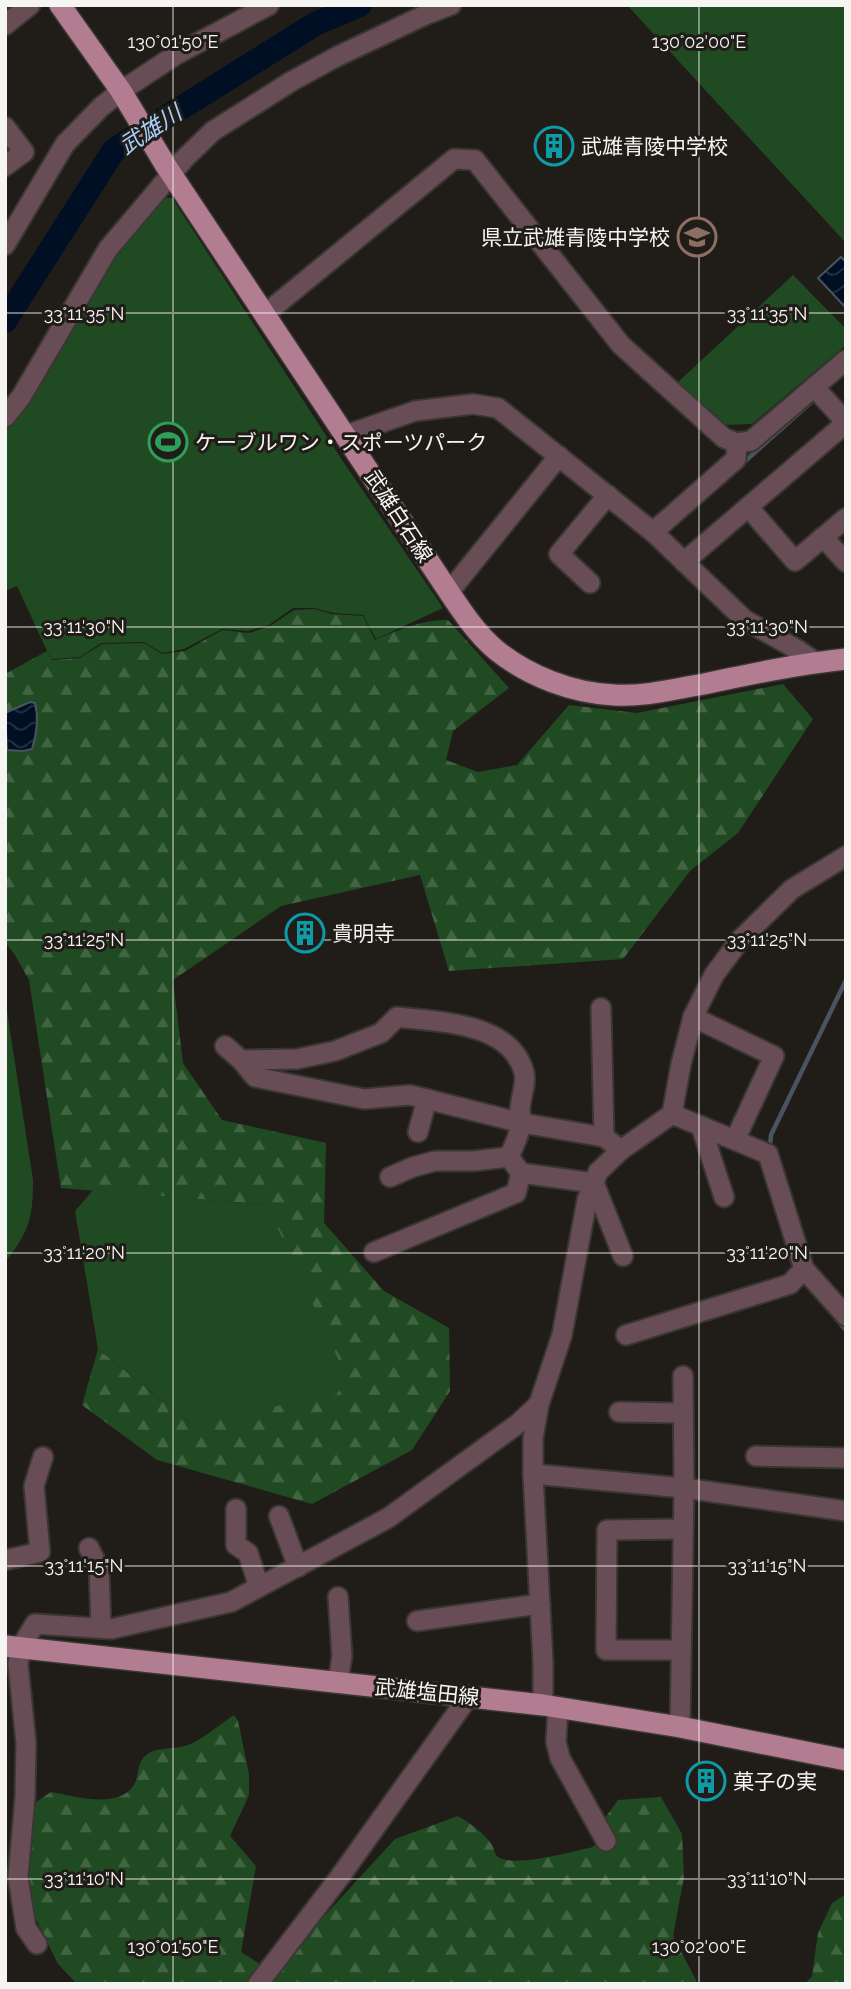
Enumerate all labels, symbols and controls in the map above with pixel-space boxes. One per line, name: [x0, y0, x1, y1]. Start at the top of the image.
text: 130°01'50"E: [128, 31, 219, 52]
text: 130°02'00"E: [652, 31, 746, 52]
water label: 武雄川: [114, 97, 189, 159]
building icon: 武雄青陵中学校: [533, 125, 575, 167]
place label: 武雄青陵中学校: [581, 134, 728, 159]
school or university icon: 県立武雄青陵中学校: [676, 216, 718, 258]
place label: 県立武雄青陵中学校: [481, 225, 670, 250]
text: 33°11'35"N: [44, 303, 124, 324]
text: 33°11'35"N: [727, 303, 807, 324]
sports icon: ケーブルワン・スポーツパーク: [147, 421, 189, 463]
place label: ケーブルワン・スポーツパーク: [195, 430, 487, 455]
street label: 武雄白石線: [360, 465, 438, 567]
text: 33°11'30"N: [43, 616, 125, 637]
text: 33°11'30"N: [726, 616, 808, 637]
building icon: 貴明寺: [284, 912, 326, 954]
place label: 貴明寺: [332, 921, 395, 946]
text: 33°11'25"N: [44, 929, 124, 950]
text: 33°11'25"N: [727, 929, 807, 950]
text: 33°11'20"N: [43, 1242, 125, 1263]
text: 33°11'20"N: [726, 1242, 808, 1263]
text: 33°11'15"N: [45, 1555, 123, 1576]
text: 33°11'15"N: [728, 1555, 806, 1576]
street label: 武雄塩田線: [373, 1674, 481, 1710]
building icon: 菓子の実: [685, 1760, 727, 1802]
place label: 菓子の実: [733, 1769, 817, 1794]
text: 33°11'10"N: [44, 1868, 124, 1889]
text: 33°11'10"N: [727, 1868, 807, 1889]
text: 130°01'50"E: [128, 1936, 219, 1957]
text: 130°02'00"E: [652, 1936, 746, 1957]

